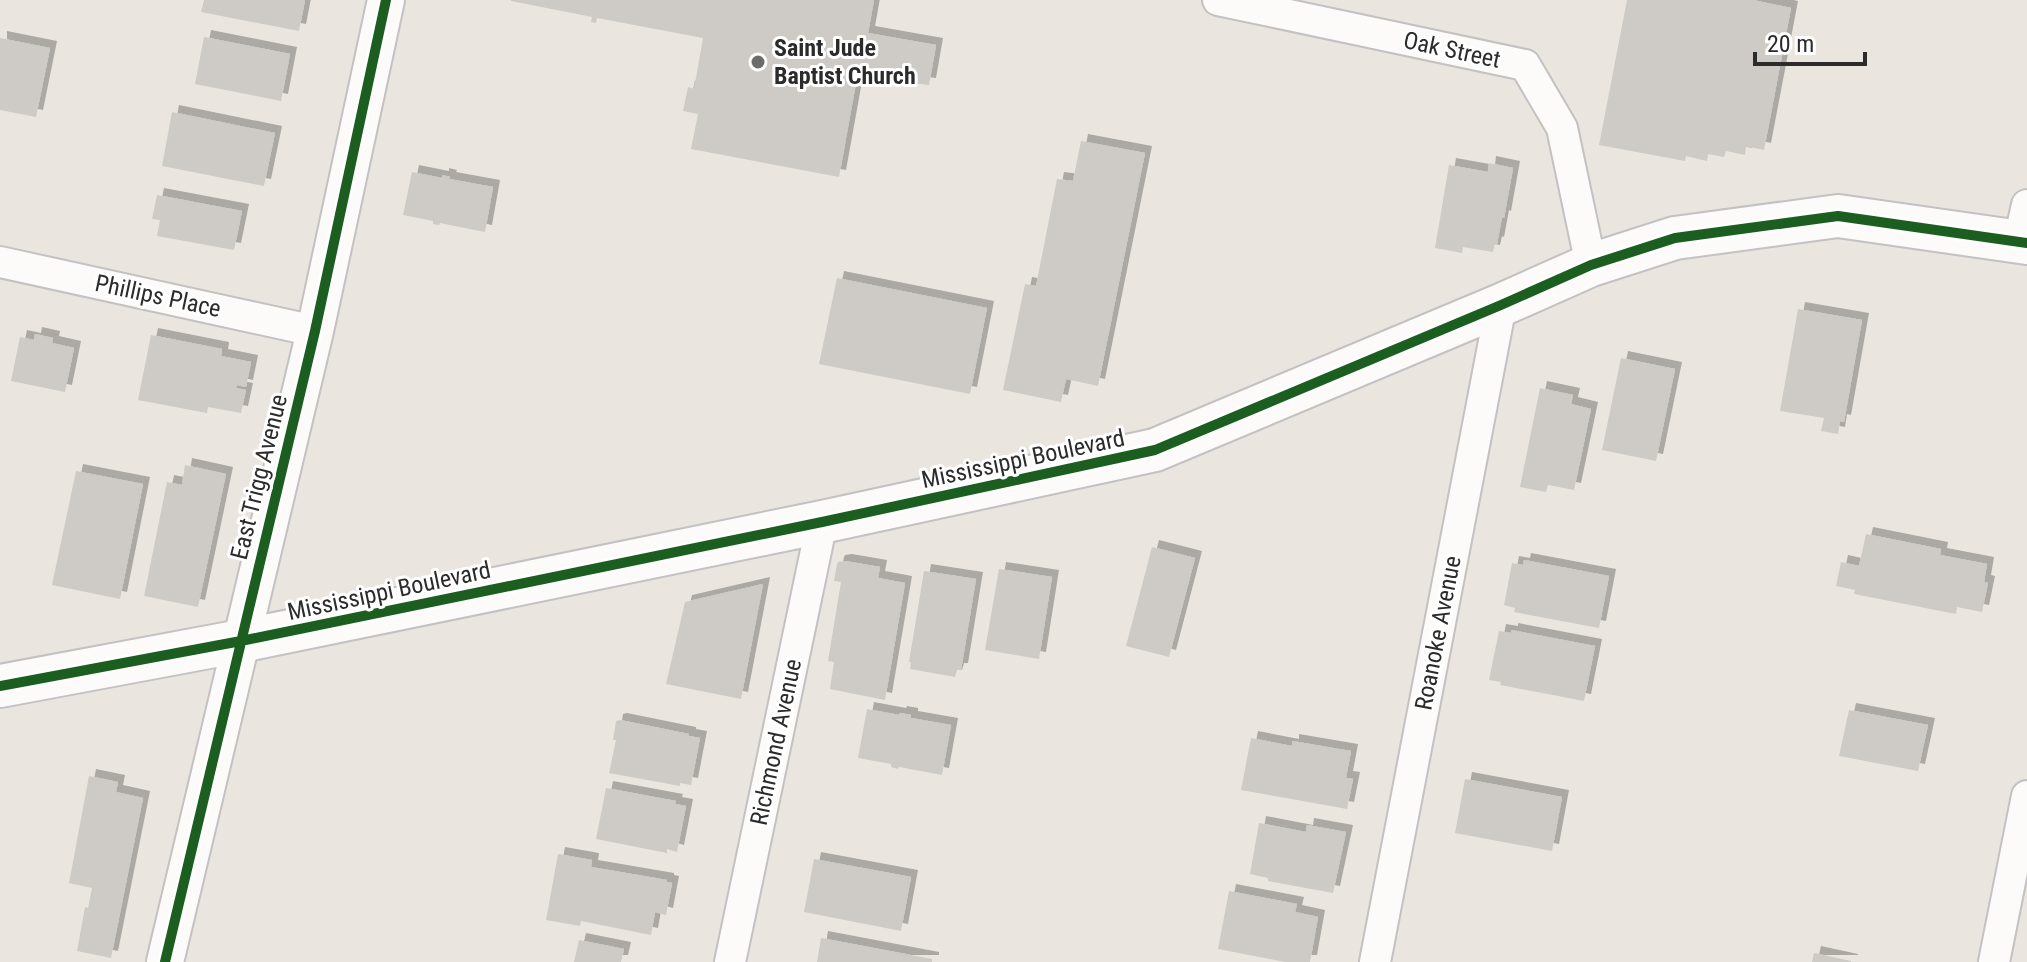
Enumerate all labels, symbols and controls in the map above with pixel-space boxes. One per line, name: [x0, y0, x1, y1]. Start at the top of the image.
scale bar: [1755, 16, 1865, 66]
street label: Oak Street: [1401, 26, 1503, 74]
text: 20 m: [1767, 30, 1814, 58]
place label: Saint Jude Baptist Church: [774, 34, 916, 90]
marker: Saint Jude Baptist Church: [749, 53, 767, 71]
street label: Phillips Place: [93, 269, 223, 323]
street label: East Trigg Avenue: [225, 392, 293, 562]
street label: Mississippi Boulevard: [919, 424, 1127, 494]
street label: Roanoke Avenue: [1409, 554, 1467, 712]
street label: Mississippi Boulevard: [285, 556, 493, 626]
street label: Richmond Avenue: [745, 656, 807, 828]

